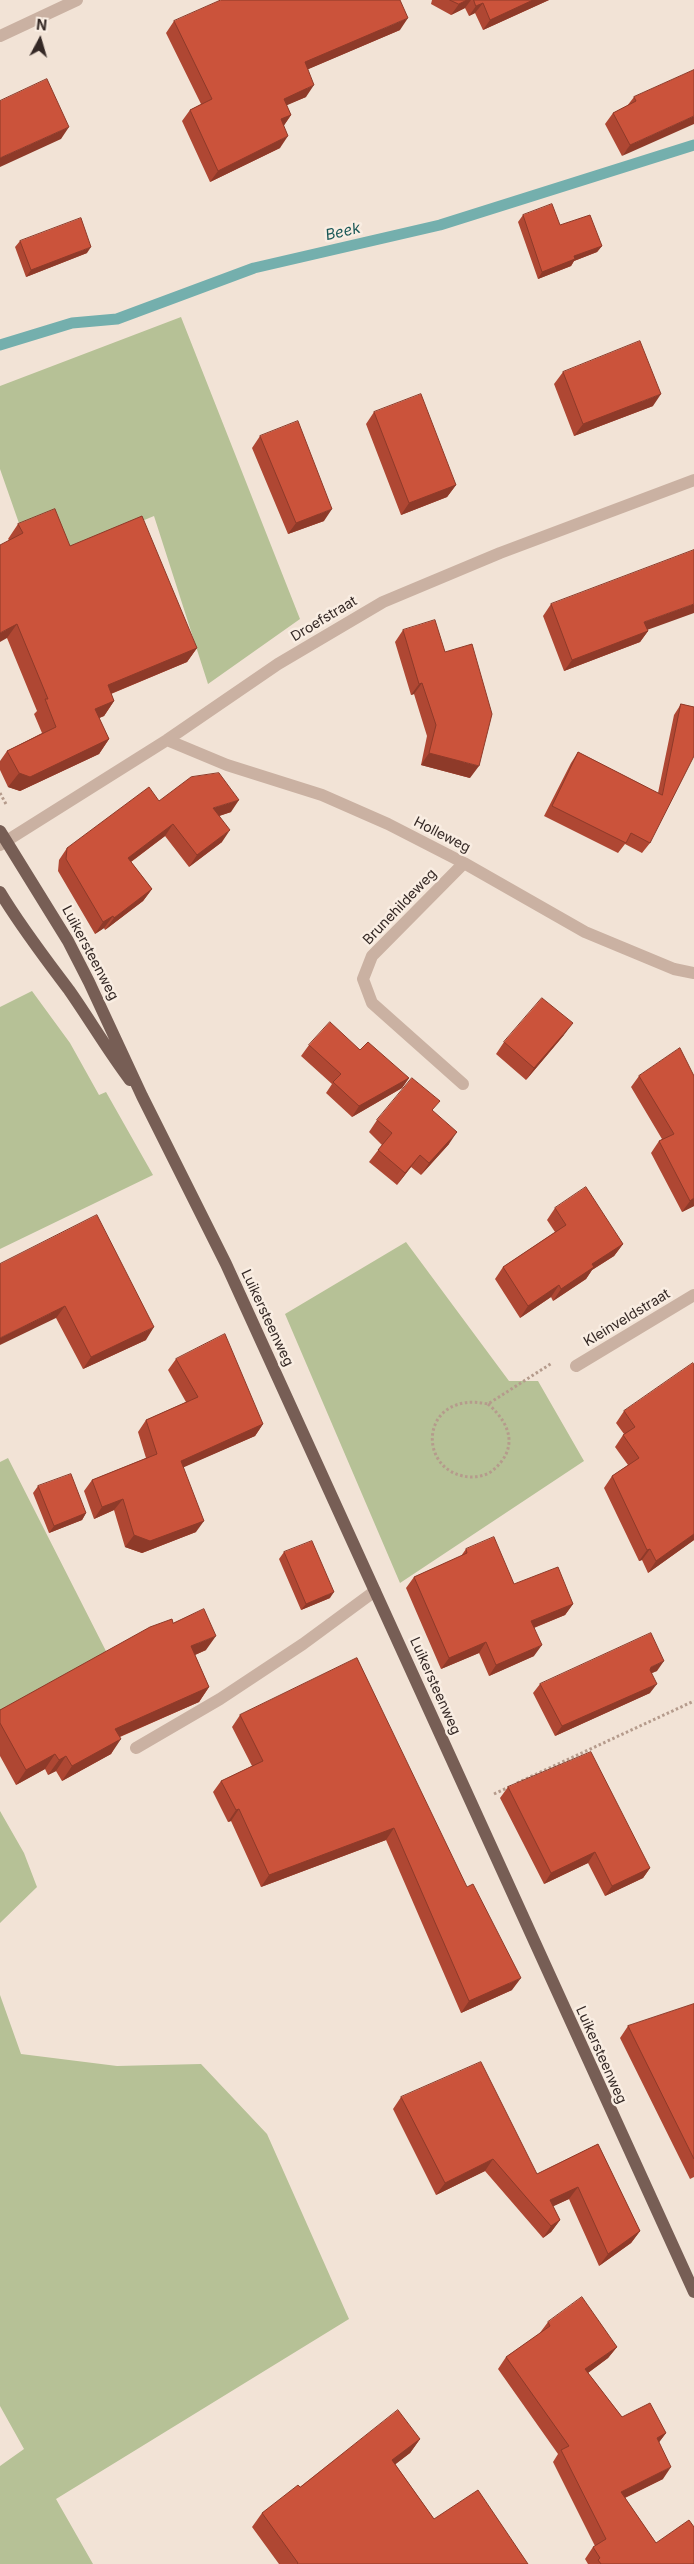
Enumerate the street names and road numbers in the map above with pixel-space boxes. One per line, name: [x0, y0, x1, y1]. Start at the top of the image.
street label: Droefstraat: [288, 593, 360, 645]
street label: Holleweg: [411, 814, 473, 856]
street label: Brunehildeweg: [360, 866, 440, 948]
street label: Luikersteenweg: [58, 903, 122, 1003]
street label: Luikersteenweg: [237, 1267, 297, 1369]
street label: Kleinveldstraat: [581, 1286, 673, 1350]
street label: Luikersteenweg: [406, 1635, 464, 1737]
street label: Luikersteenweg: [572, 2004, 630, 2106]

